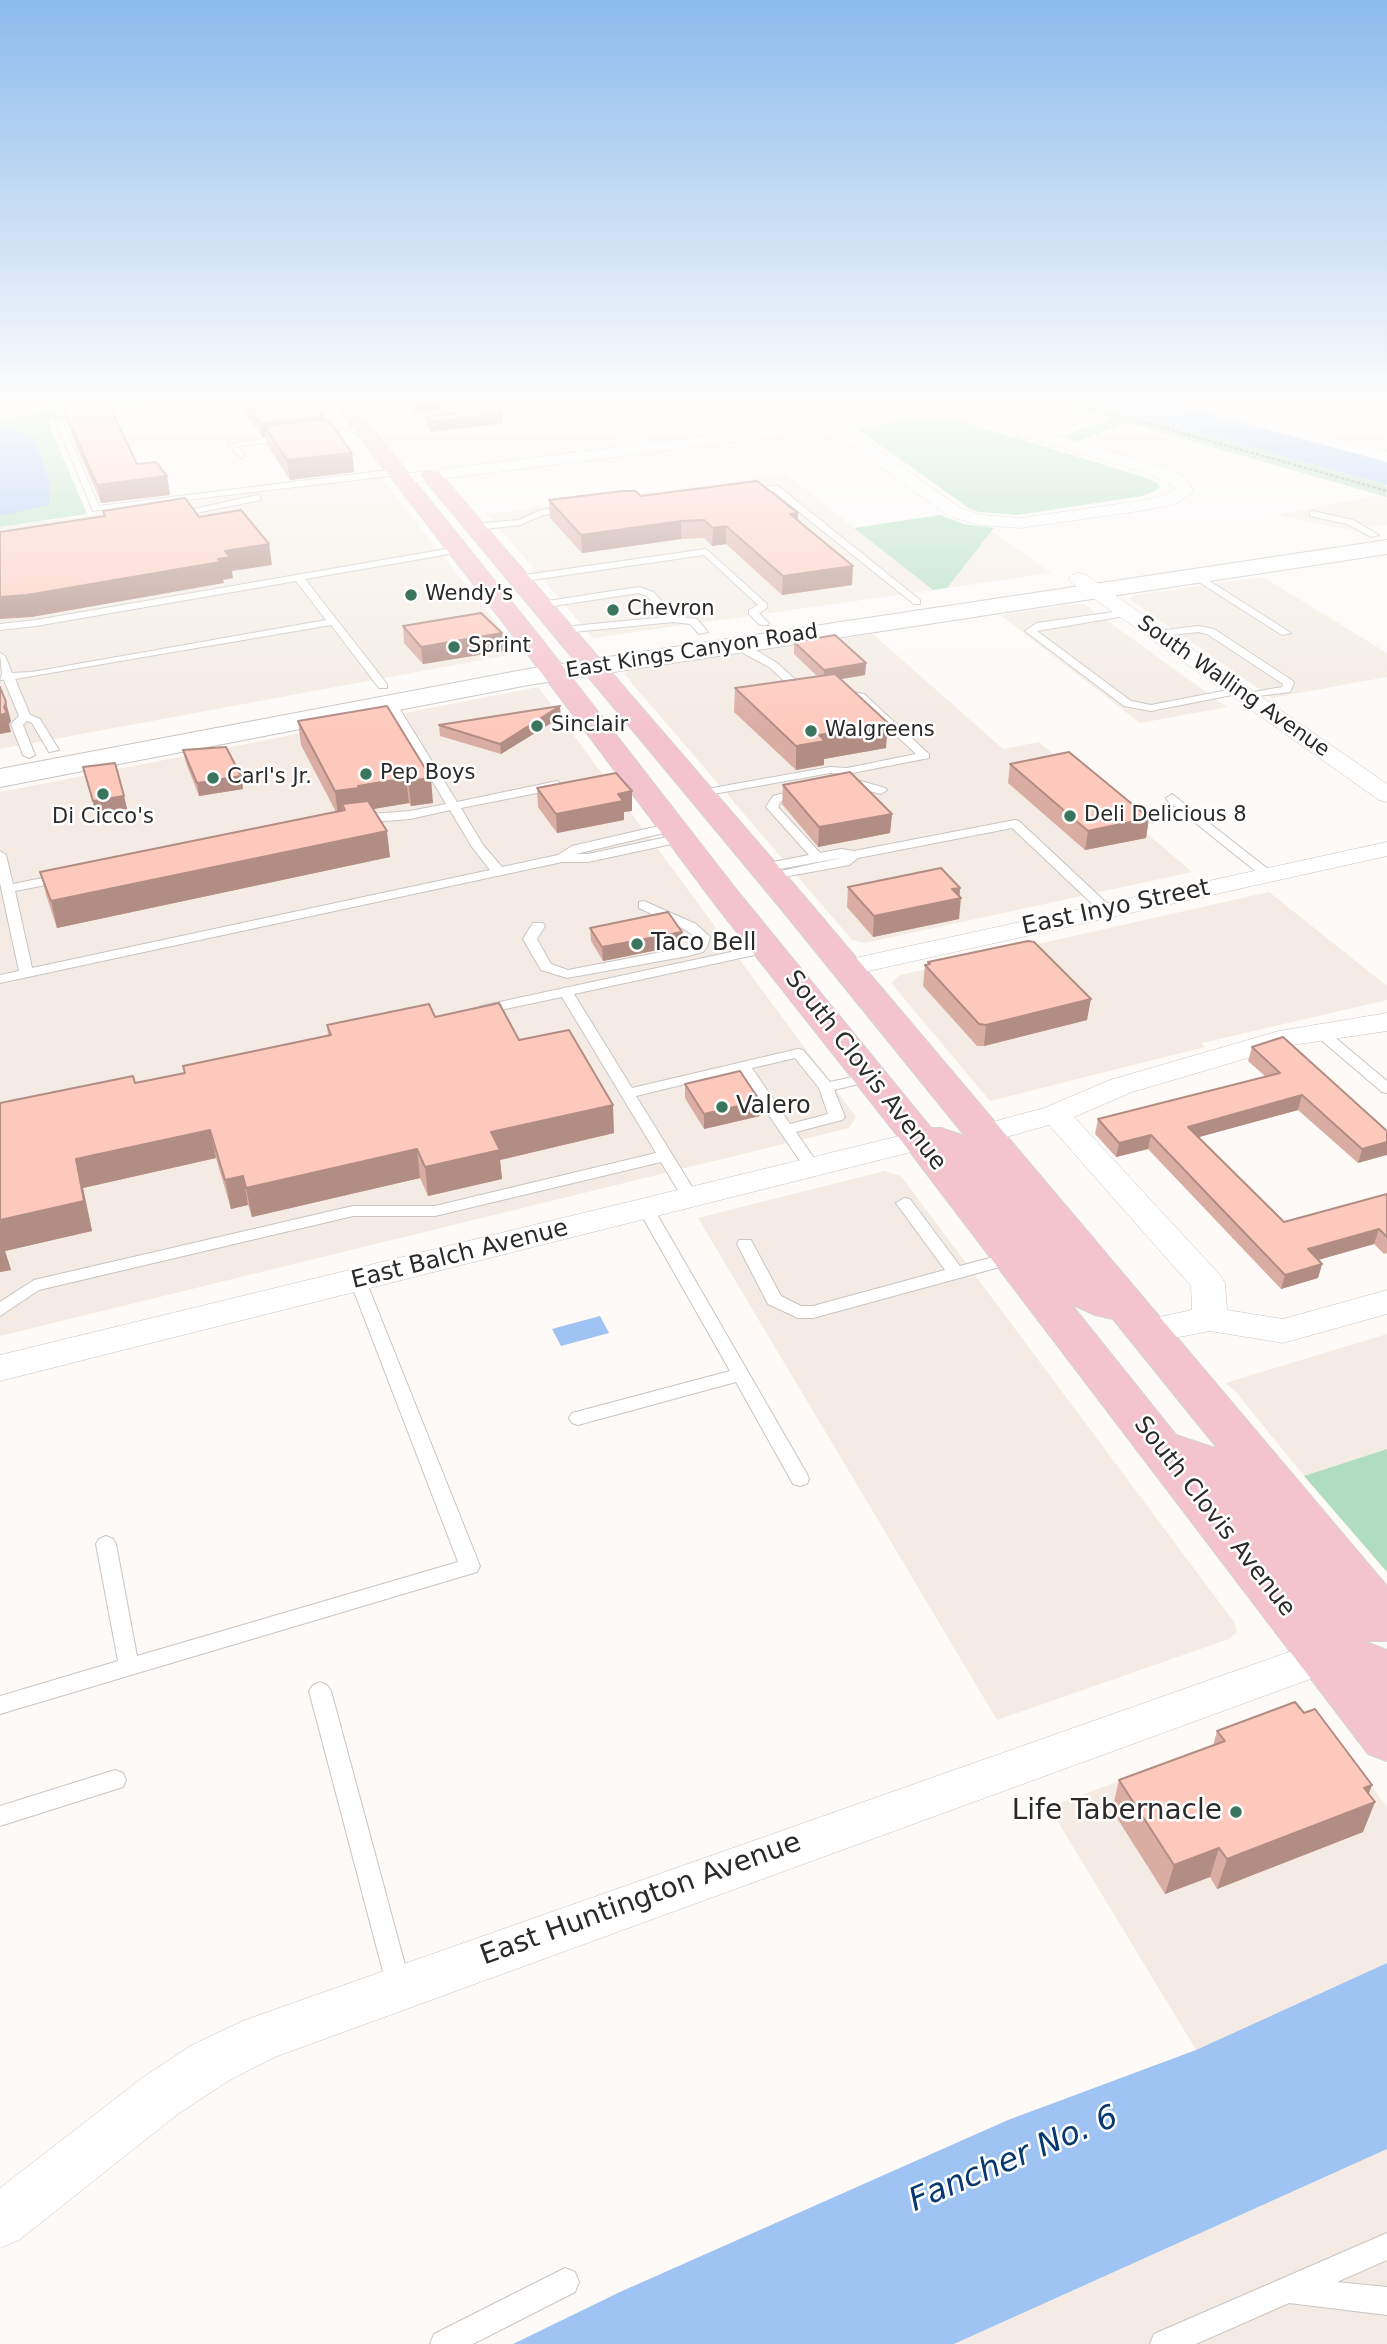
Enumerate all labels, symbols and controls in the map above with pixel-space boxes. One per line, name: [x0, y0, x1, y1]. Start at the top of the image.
place label: Wendy's: [425, 582, 513, 608]
marker: Wendy's: [403, 587, 419, 603]
place label: Chevron: [627, 597, 715, 623]
marker: Chevron: [605, 602, 621, 618]
street label: South Walling Avenue: [1132, 611, 1334, 763]
street label: East Kings Canyon Road: [564, 620, 820, 684]
place label: Sprint: [468, 634, 531, 660]
marker: Sprint: [446, 639, 462, 655]
place label: Sinclair: [551, 713, 628, 739]
marker: Sinclair: [529, 718, 545, 734]
place label: Walgreens: [825, 718, 935, 744]
marker: Walgreens: [803, 723, 819, 739]
place label: Pep Boys: [380, 761, 475, 787]
place label: Carl's Jr.: [227, 765, 312, 791]
marker: Pep Boys: [358, 766, 374, 782]
marker: Carl's Jr.: [205, 770, 221, 786]
marker: Di Cicco's: [95, 786, 111, 802]
place label: Deli Delicious 8: [1084, 803, 1247, 829]
place label: Di Cicco's: [52, 805, 154, 831]
marker: Deli Delicious 8: [1062, 808, 1078, 824]
street label: East Inyo Street: [1020, 874, 1212, 942]
place label: Taco Bell: [651, 930, 756, 958]
marker: Taco Bell: [629, 936, 645, 952]
street label: South Clovis Avenue: [778, 965, 952, 1177]
place label: Valero: [736, 1093, 811, 1121]
marker: Valero: [714, 1099, 730, 1115]
street label: East Balch Avenue: [349, 1214, 571, 1296]
street label: South Clovis Avenue: [1127, 1411, 1301, 1623]
place label: Life Tabernacle: [1012, 1795, 1222, 1829]
marker: Life Tabernacle: [1228, 1804, 1244, 1820]
street label: East Huntington Avenue: [476, 1826, 806, 1974]
water label: Fancher No. 6: [904, 2099, 1124, 2221]

